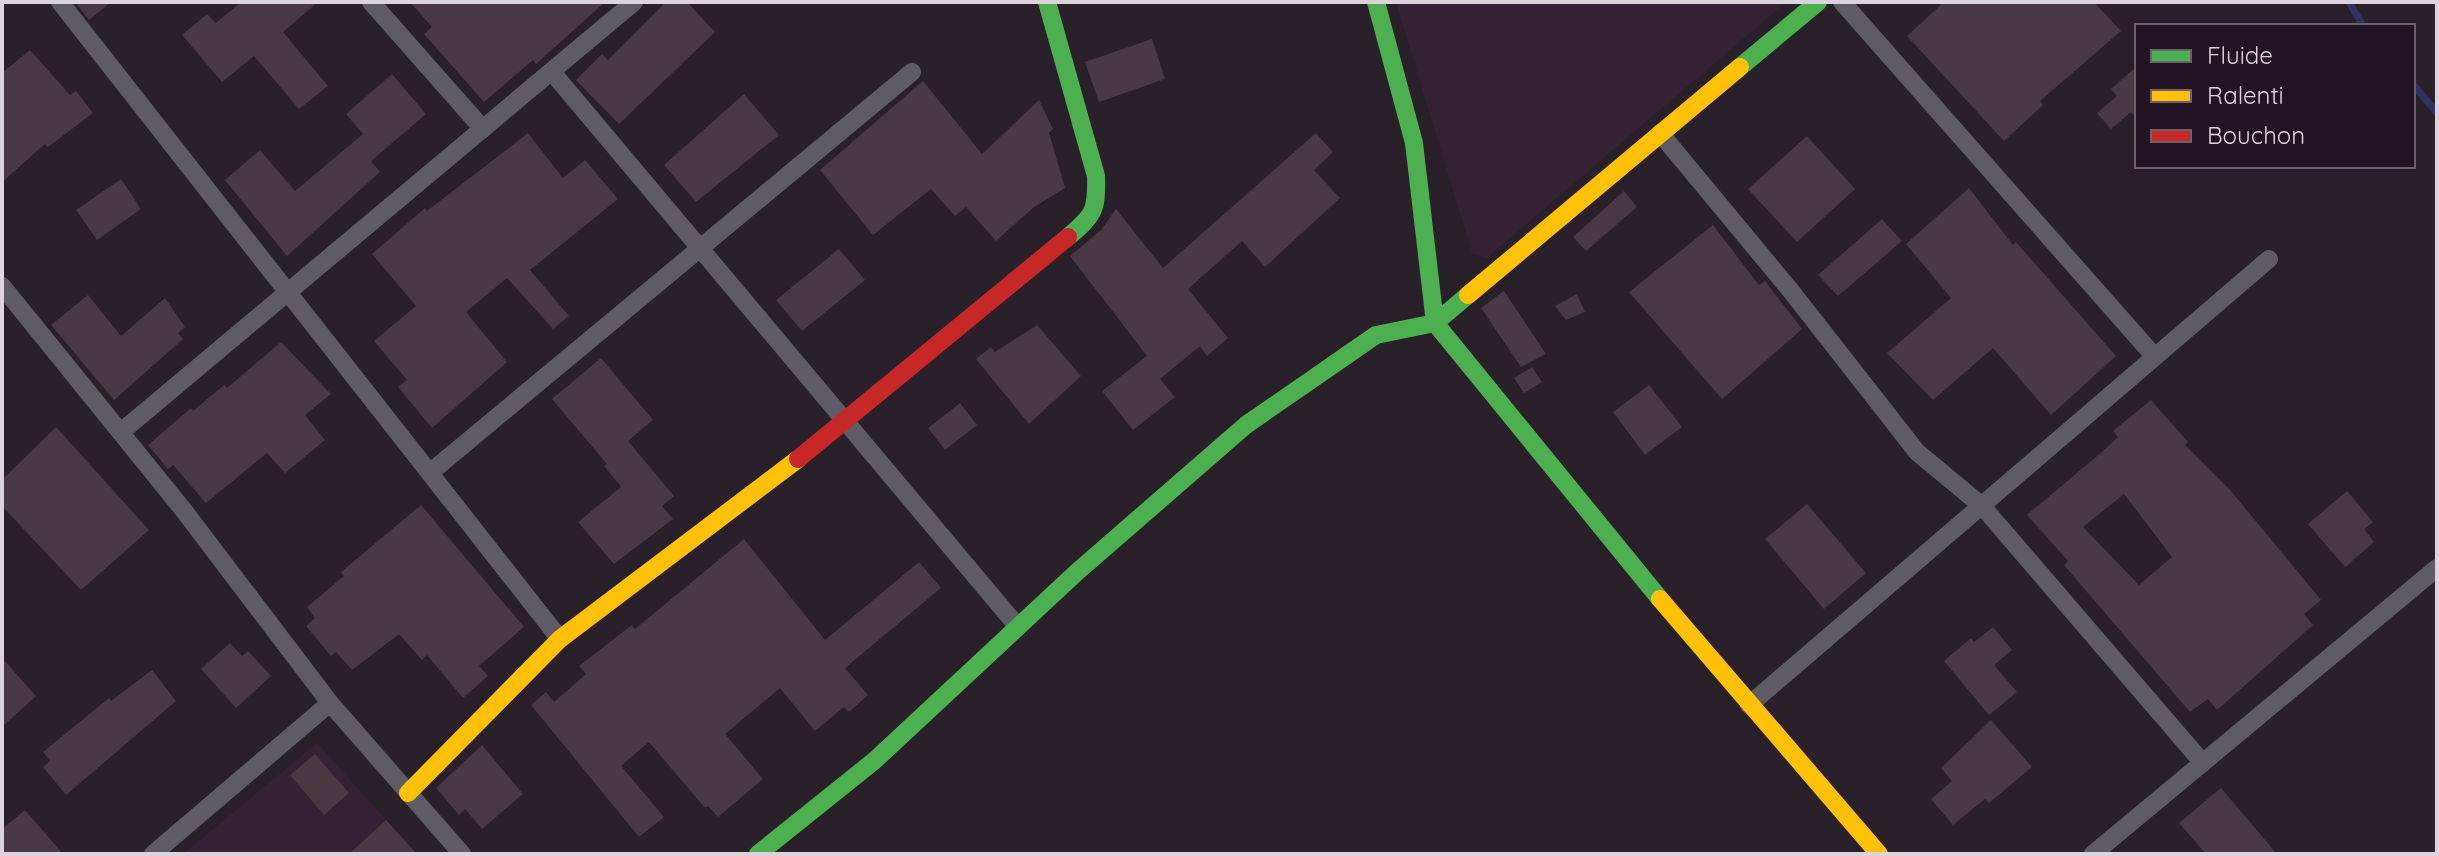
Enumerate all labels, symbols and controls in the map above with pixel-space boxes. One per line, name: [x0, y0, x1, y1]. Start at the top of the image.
legend: [2135, 24, 2415, 168]
text: Fluide: [2207, 40, 2273, 70]
text: Ralenti: [2207, 80, 2284, 110]
text: Bouchon: [2207, 120, 2305, 150]

